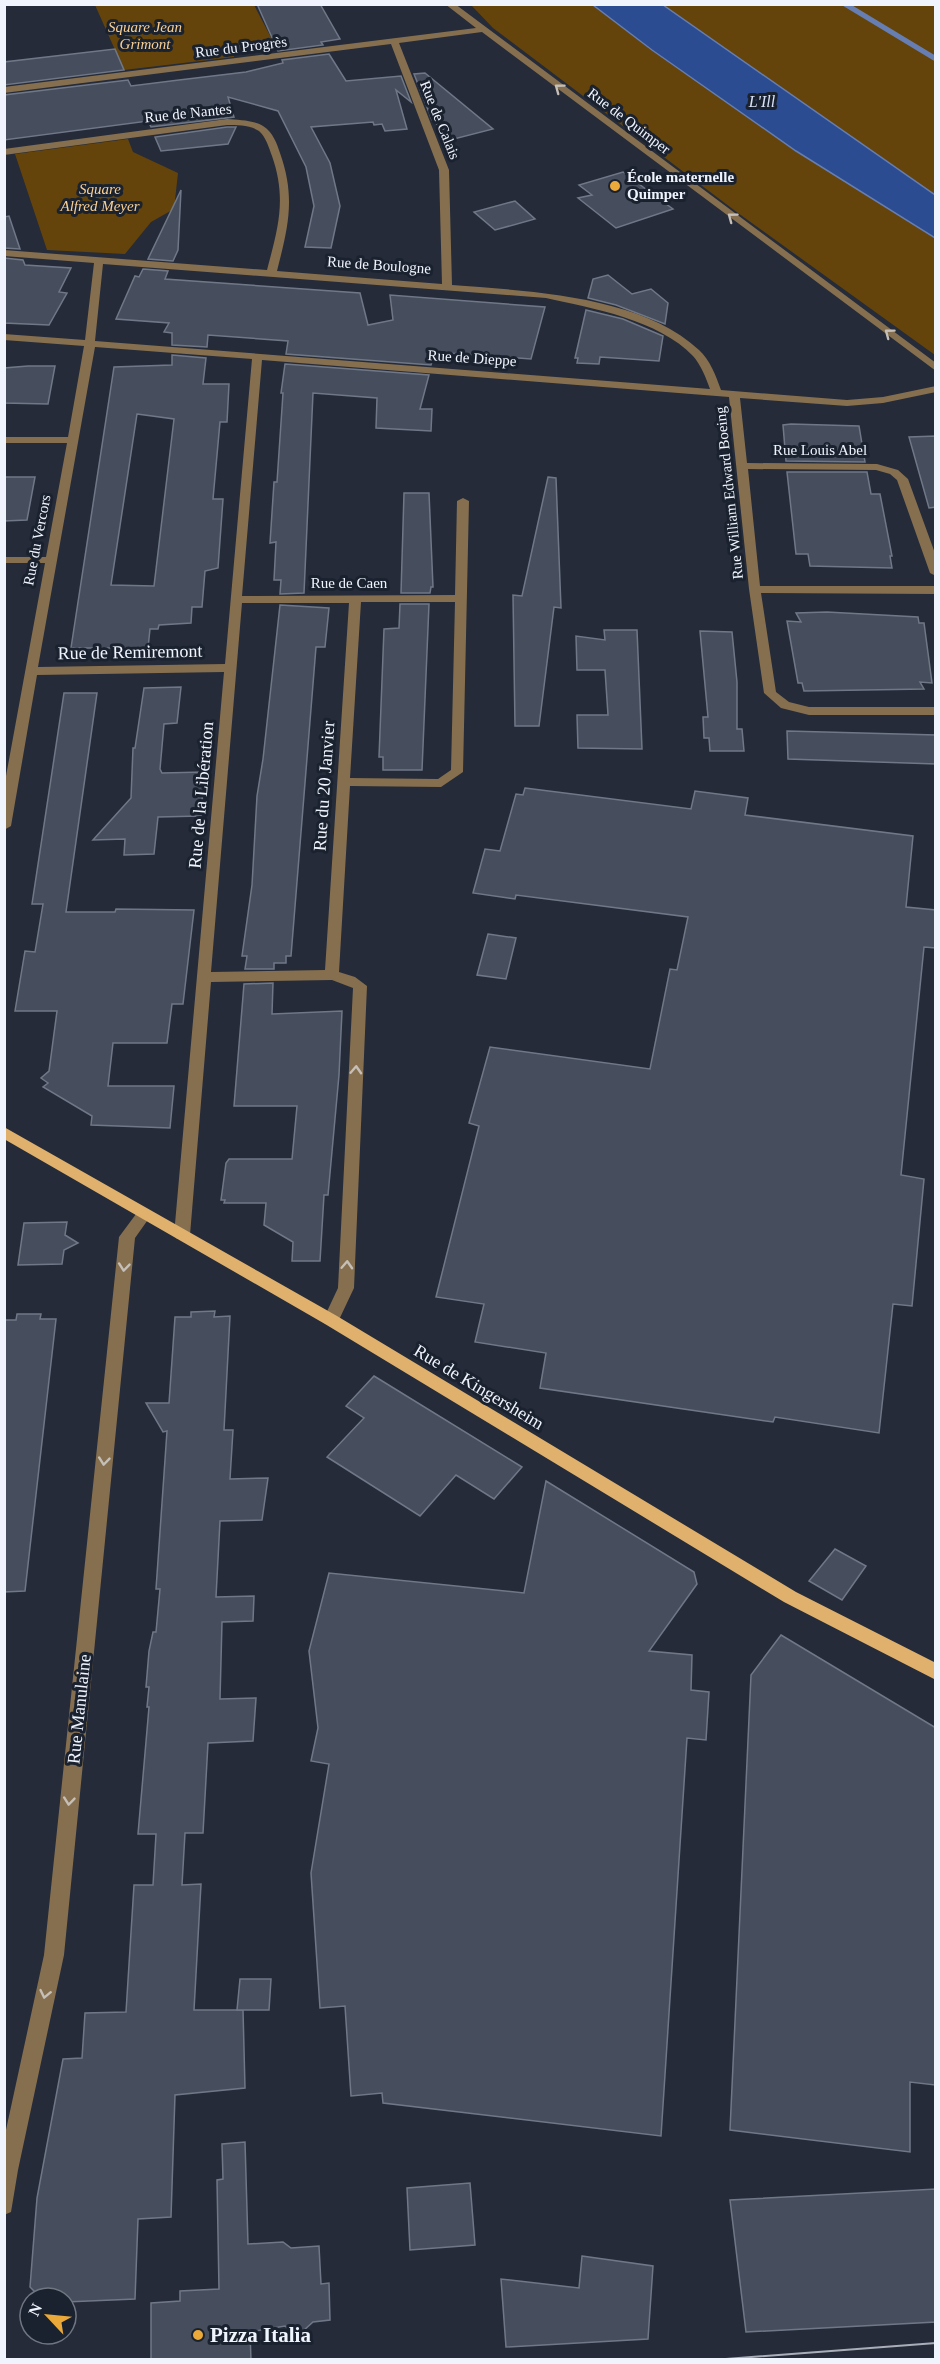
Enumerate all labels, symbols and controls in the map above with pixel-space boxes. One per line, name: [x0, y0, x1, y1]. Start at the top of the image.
park label: Square Jean Grimont: [108, 19, 182, 52]
street label: Rue du Progrès: [194, 33, 288, 61]
street label: Rue de Calais: [417, 78, 463, 162]
one-way arrow: [554, 84, 565, 95]
street label: Rue de Quimper: [585, 85, 673, 157]
water label: L'Ill: [748, 93, 776, 110]
street label: Rue de Nantes: [144, 100, 232, 126]
place label: École maternelle Quimper: [627, 169, 734, 202]
marker: École maternelle Quimper: [608, 179, 622, 193]
park label: Square Alfred Meyer: [60, 181, 140, 214]
one-way arrow: [728, 213, 739, 224]
street label: Rue de Boulogne: [326, 253, 432, 277]
one-way arrow: [884, 330, 895, 341]
street label: Rue de Dieppe: [427, 347, 517, 369]
street label: Rue William Edward Boeing: [712, 405, 746, 580]
street label: Rue Louis Abel: [773, 442, 867, 458]
street label: Rue du Vercors: [20, 493, 54, 587]
street label: Rue de Caen: [311, 575, 388, 591]
street label: Rue de Remiremont: [57, 641, 203, 663]
street label: Rue du 20 Janvier: [309, 720, 339, 852]
street label: Rue de la Libération: [185, 721, 217, 869]
one-way arrow: [350, 1066, 363, 1075]
one-way arrow: [341, 1260, 354, 1269]
one-way arrow: [118, 1262, 131, 1271]
street label: Rue de Kingersheim: [410, 1340, 548, 1434]
one-way arrow: [98, 1456, 111, 1465]
street label: Rue Manulaine: [63, 1653, 95, 1765]
one-way arrow: [63, 1796, 76, 1805]
one-way arrow: [39, 1989, 52, 1999]
north arrow: [18, 2286, 78, 2346]
text: N: [25, 2300, 45, 2319]
place label: Pizza Italia: [210, 2323, 311, 2347]
marker: Pizza Italia: [191, 2328, 205, 2342]

